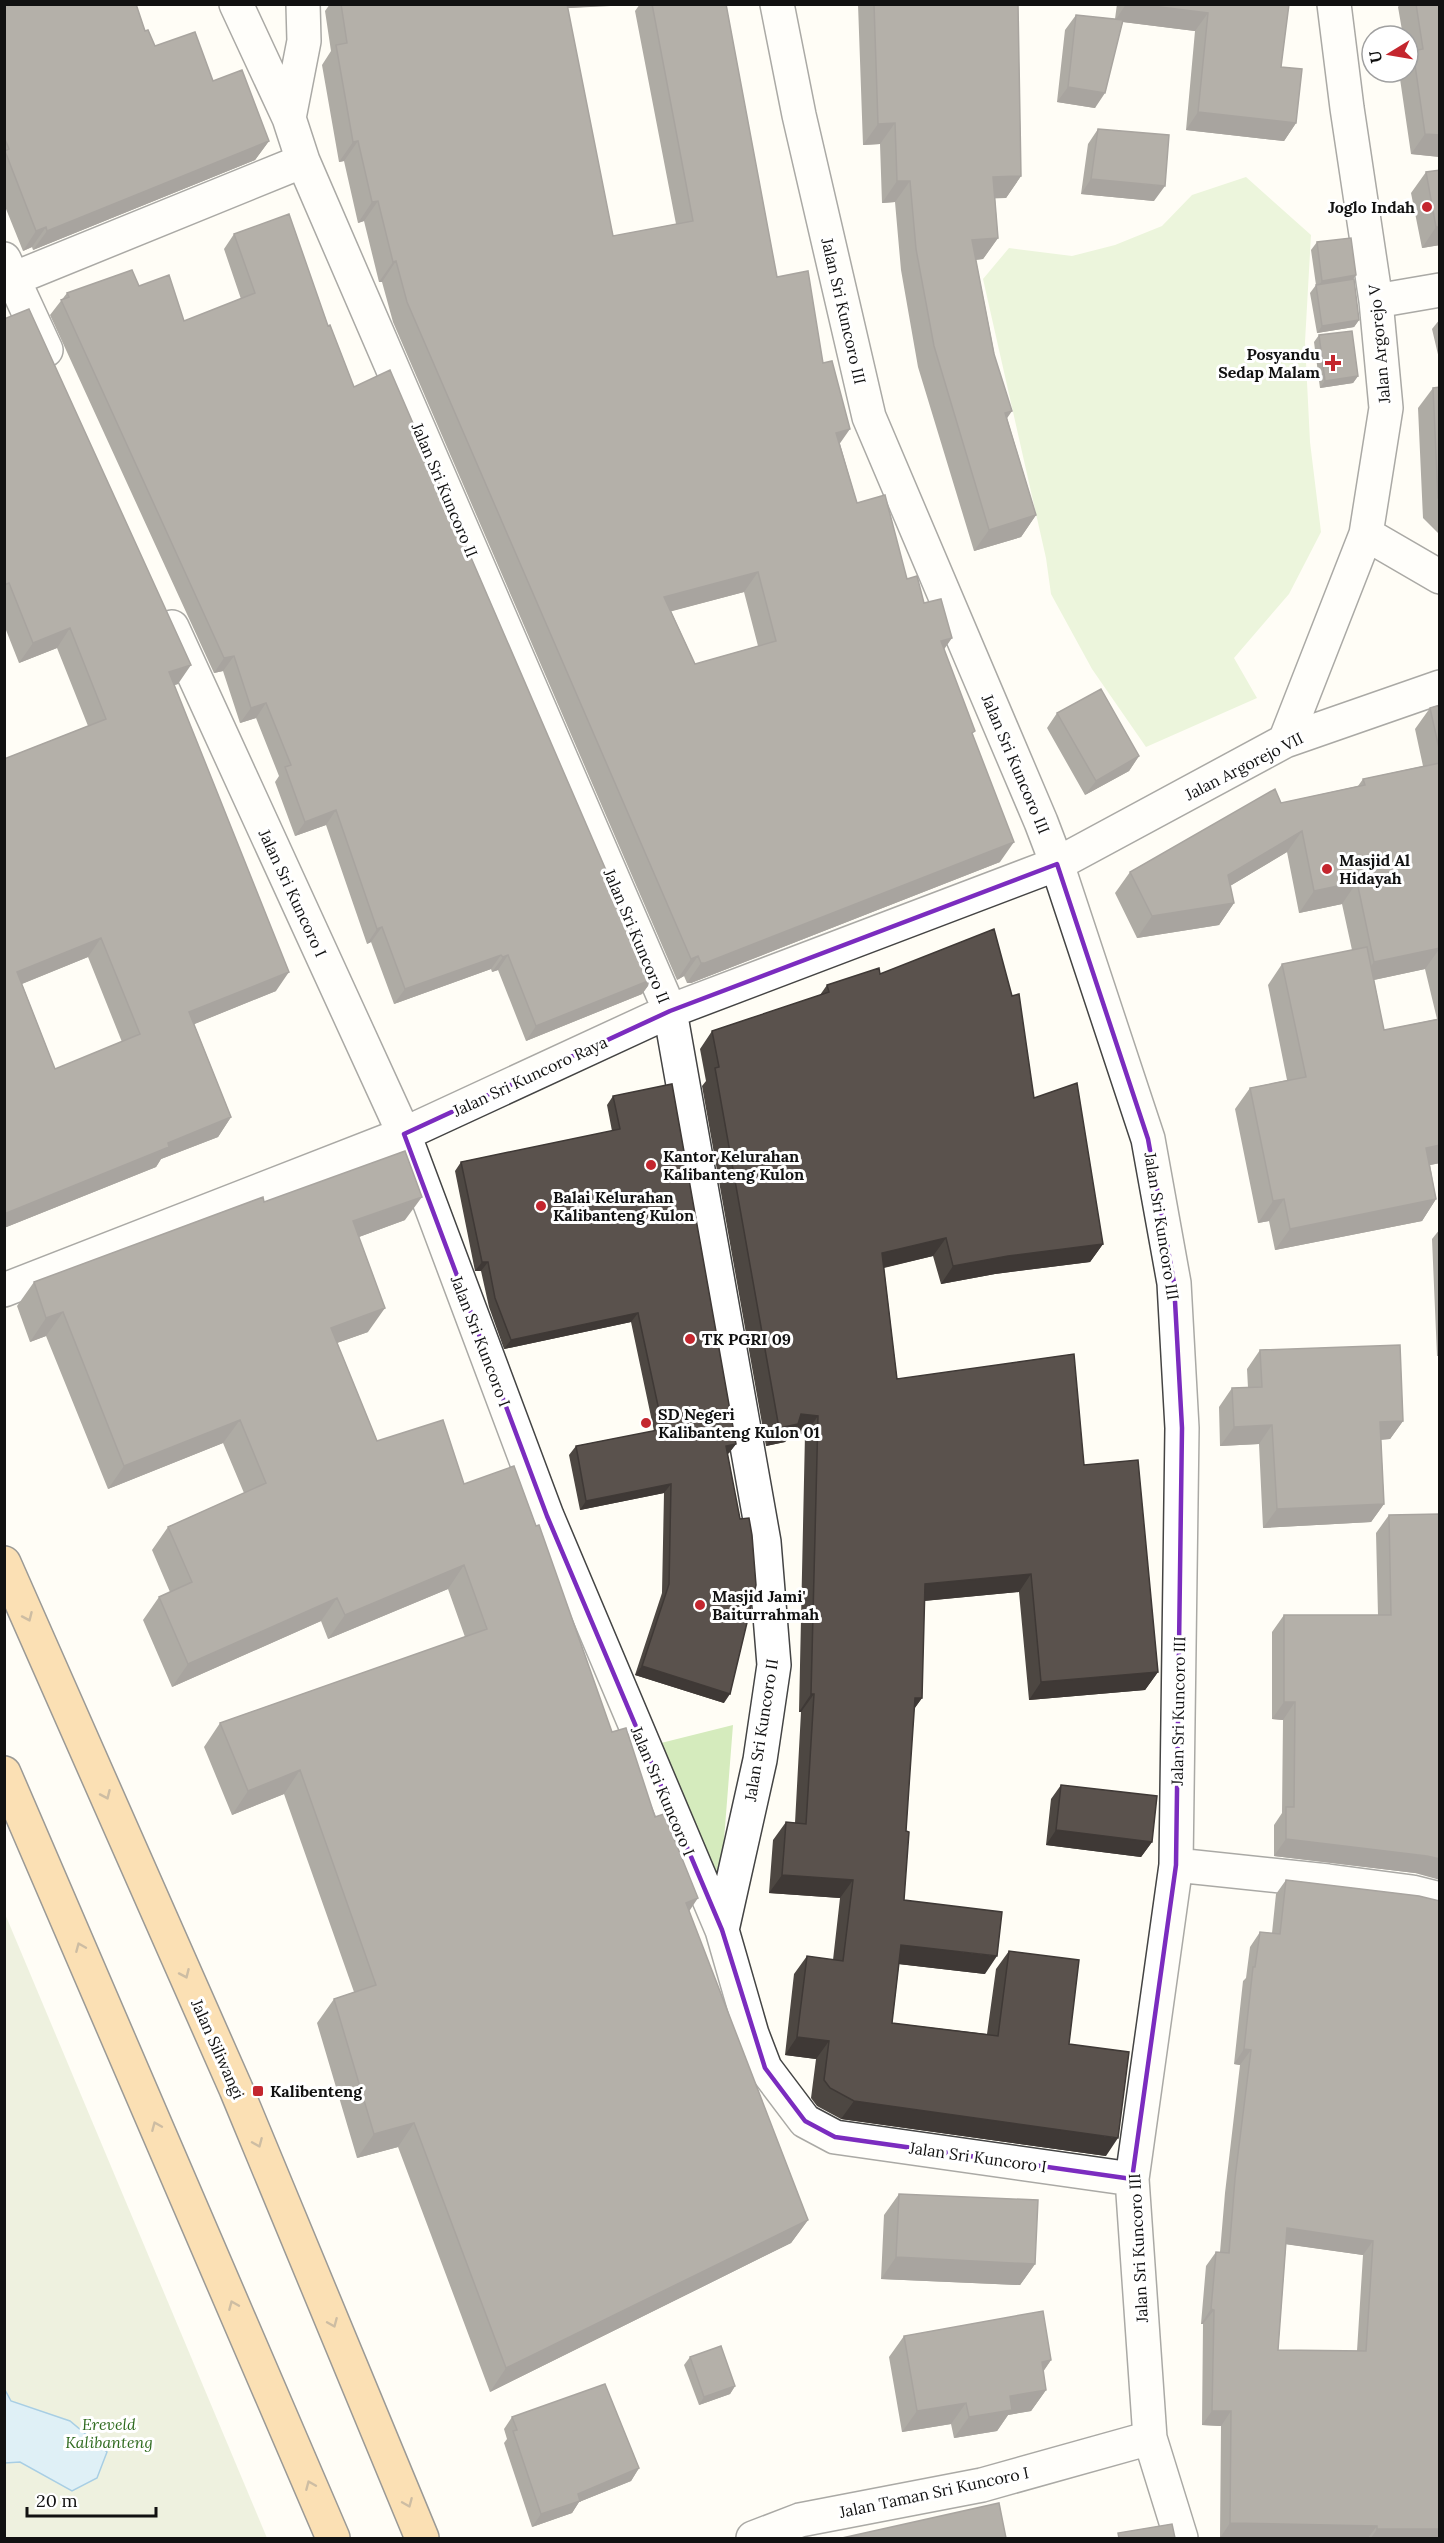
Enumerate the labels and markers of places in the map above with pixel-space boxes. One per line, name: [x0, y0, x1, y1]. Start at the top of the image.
place label: Joglo Indah: [1328, 197, 1415, 217]
marker: Joglo Indah: [1420, 200, 1434, 214]
place label: Posyandu Sedap Malam: [1218, 344, 1320, 382]
marker: Posyandu Sedap Malam: [1324, 354, 1342, 372]
place label: Masjid Al Hidayah: [1339, 850, 1410, 888]
marker: Masjid Al Hidayah: [1320, 862, 1334, 876]
place label: Kantor Kelurahan Kalibanteng Kulon: [663, 1146, 804, 1184]
marker: Kantor Kelurahan Kalibanteng Kulon: [644, 1158, 658, 1172]
place label: Balai Kelurahan Kalibanteng Kulon: [553, 1187, 694, 1225]
marker: Balai Kelurahan Kalibanteng Kulon: [534, 1199, 548, 1213]
place label: TK PGRI 09: [702, 1329, 791, 1349]
marker: TK PGRI 09: [683, 1332, 697, 1346]
place label: SD Negeri Kalibanteng Kulon 01: [658, 1404, 820, 1442]
marker: SD Negeri Kalibanteng Kulon 01: [639, 1416, 653, 1430]
place label: Masjid Jami' Baiturrahmah: [712, 1586, 819, 1624]
marker: Masjid Jami' Baiturrahmah: [693, 1598, 707, 1612]
place label: Kalibenteng: [270, 2081, 363, 2101]
marker: Kalibenteng: [251, 2084, 265, 2098]

